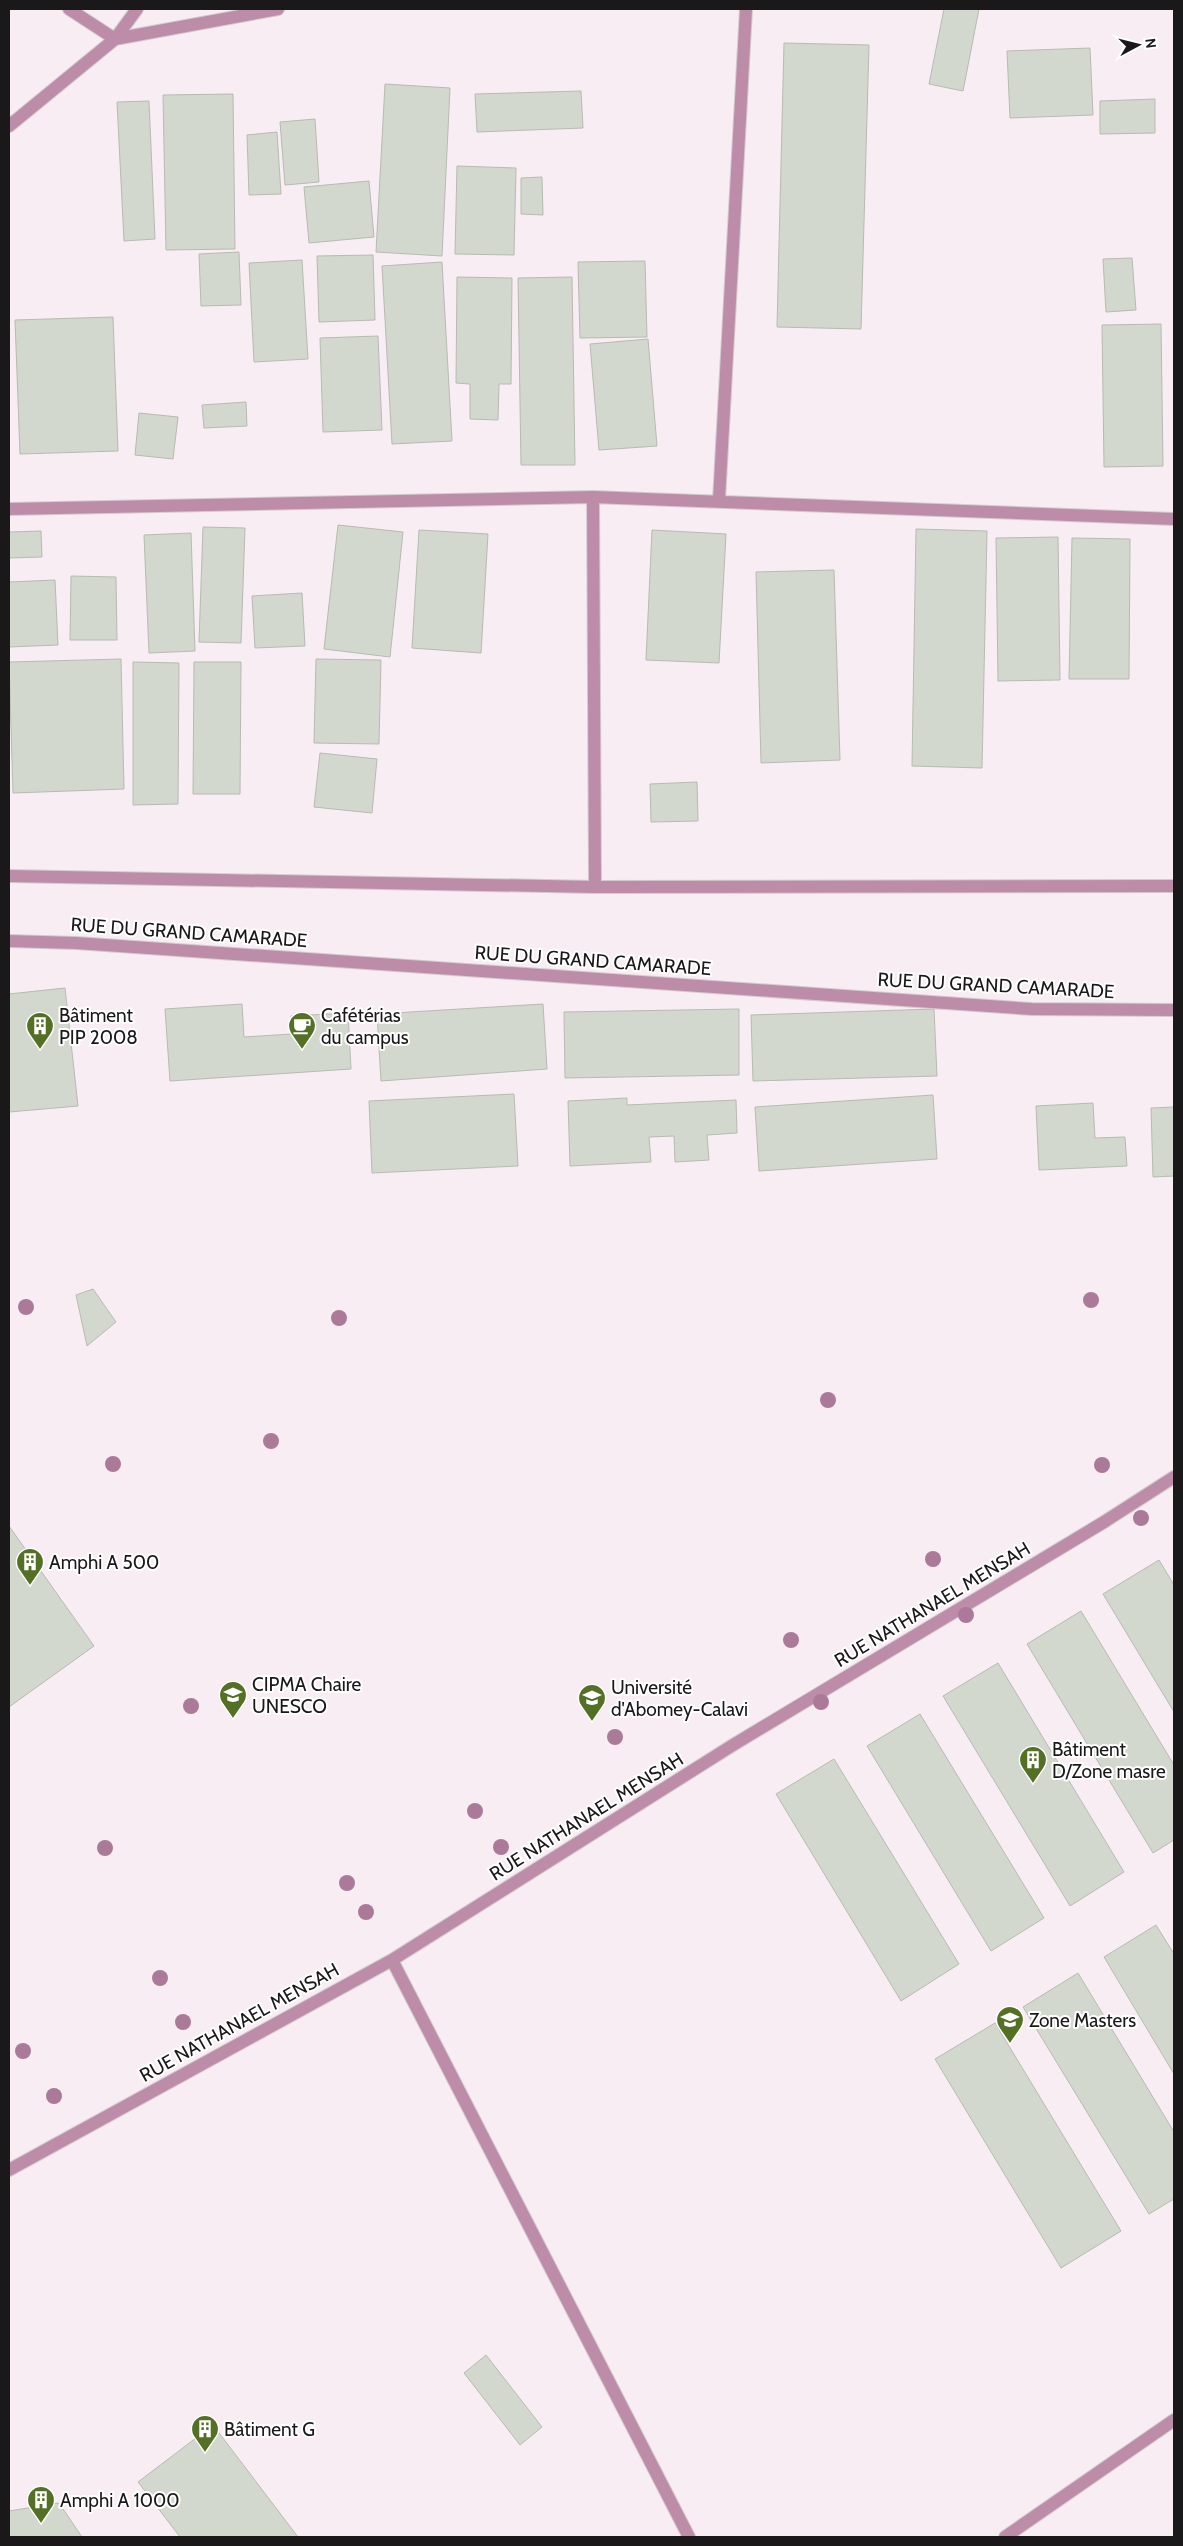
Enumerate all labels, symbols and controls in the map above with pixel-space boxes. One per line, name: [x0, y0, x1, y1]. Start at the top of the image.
north arrow: [1113, 20, 1163, 70]
text: N: [1141, 37, 1160, 49]
street label: RUE DU GRAND CAMARADE: [70, 913, 308, 952]
street label: RUE DU GRAND CAMARADE: [474, 941, 712, 980]
street label: RUE DU GRAND CAMARADE: [877, 968, 1115, 1003]
place label: Bâtiment PIP 2008: [59, 1004, 138, 1049]
place label: Cafétérias du campus: [321, 1004, 409, 1049]
building icon: Bâtiment PIP 2008: [25, 1011, 55, 1050]
cafe icon: Cafétérias du campus: [287, 1011, 317, 1050]
street label: RUE NATHANAEL MENSAH: [830, 1537, 1034, 1672]
building icon: Amphi A 500: [15, 1547, 45, 1586]
place label: Amphi A 500: [49, 1551, 159, 1574]
place label: CIPMA Chaire UNESCO: [252, 1673, 362, 1718]
place label: Université d'Abomey-Calavi: [611, 1676, 748, 1721]
school or university icon: CIPMA Chaire UNESCO: [218, 1680, 248, 1719]
school or university icon: Université d'Abomey-Calavi: [577, 1683, 607, 1722]
place label: Bâtiment D/Zone masre: [1052, 1738, 1166, 1783]
building icon: Bâtiment D/Zone masre: [1018, 1745, 1048, 1784]
street label: RUE NATHANAEL MENSAH: [485, 1747, 687, 1886]
street label: RUE NATHANAEL MENSAH: [136, 1958, 343, 2087]
school or university icon: Zone Masters: [995, 2005, 1025, 2044]
place label: Zone Masters: [1029, 2009, 1136, 2032]
building icon: Bâtiment G: [190, 2414, 220, 2453]
place label: Bâtiment G: [224, 2418, 315, 2441]
building icon: Amphi A 1000: [26, 2485, 56, 2524]
place label: Amphi A 1000: [60, 2489, 180, 2512]

